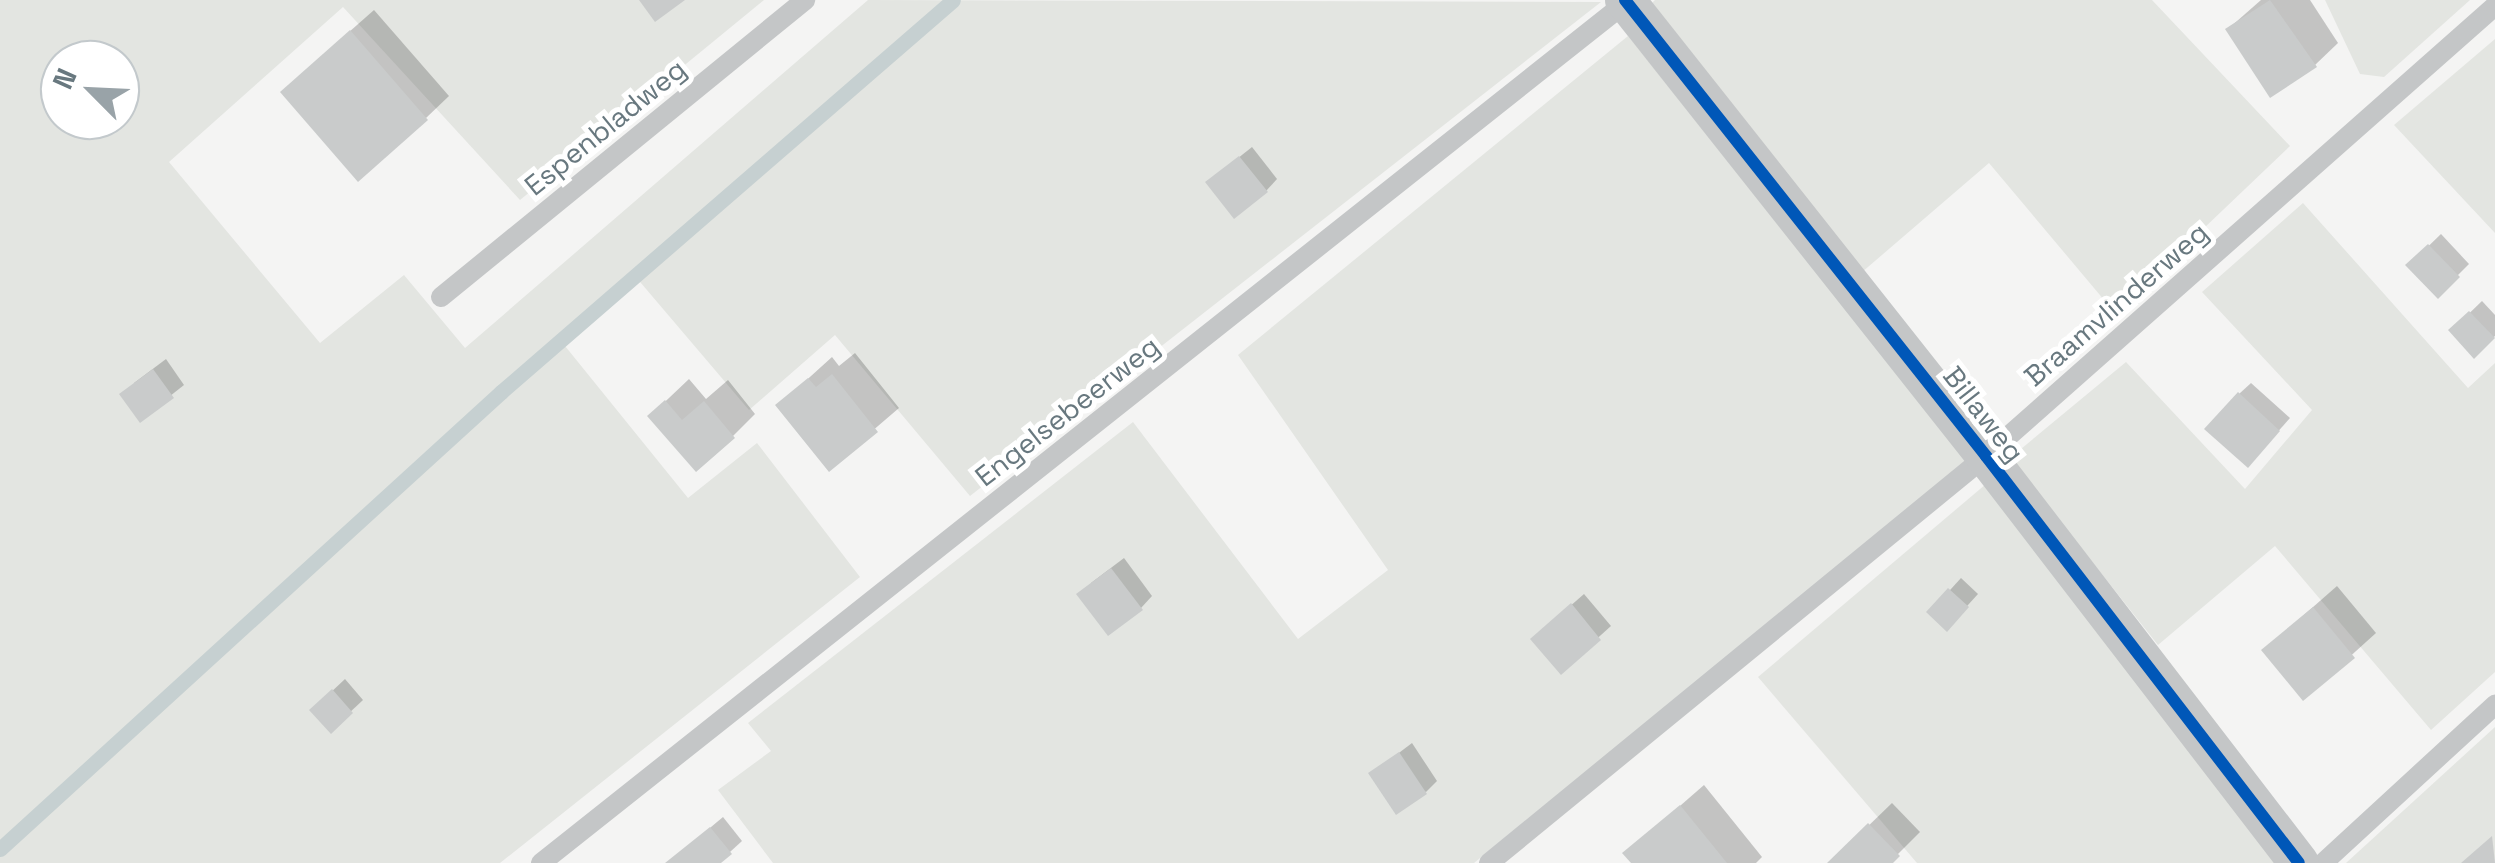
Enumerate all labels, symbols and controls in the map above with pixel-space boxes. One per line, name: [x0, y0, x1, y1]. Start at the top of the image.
north arrow: [40, 40, 140, 140]
street label: Espenbladweg: [518, 52, 692, 202]
text: N: [44, 63, 85, 95]
street label: Braamvlinderweg: [2017, 215, 2215, 393]
street label: Engelsebeerweg: [968, 329, 1166, 493]
street label: Billaweg: [1936, 360, 2032, 468]

